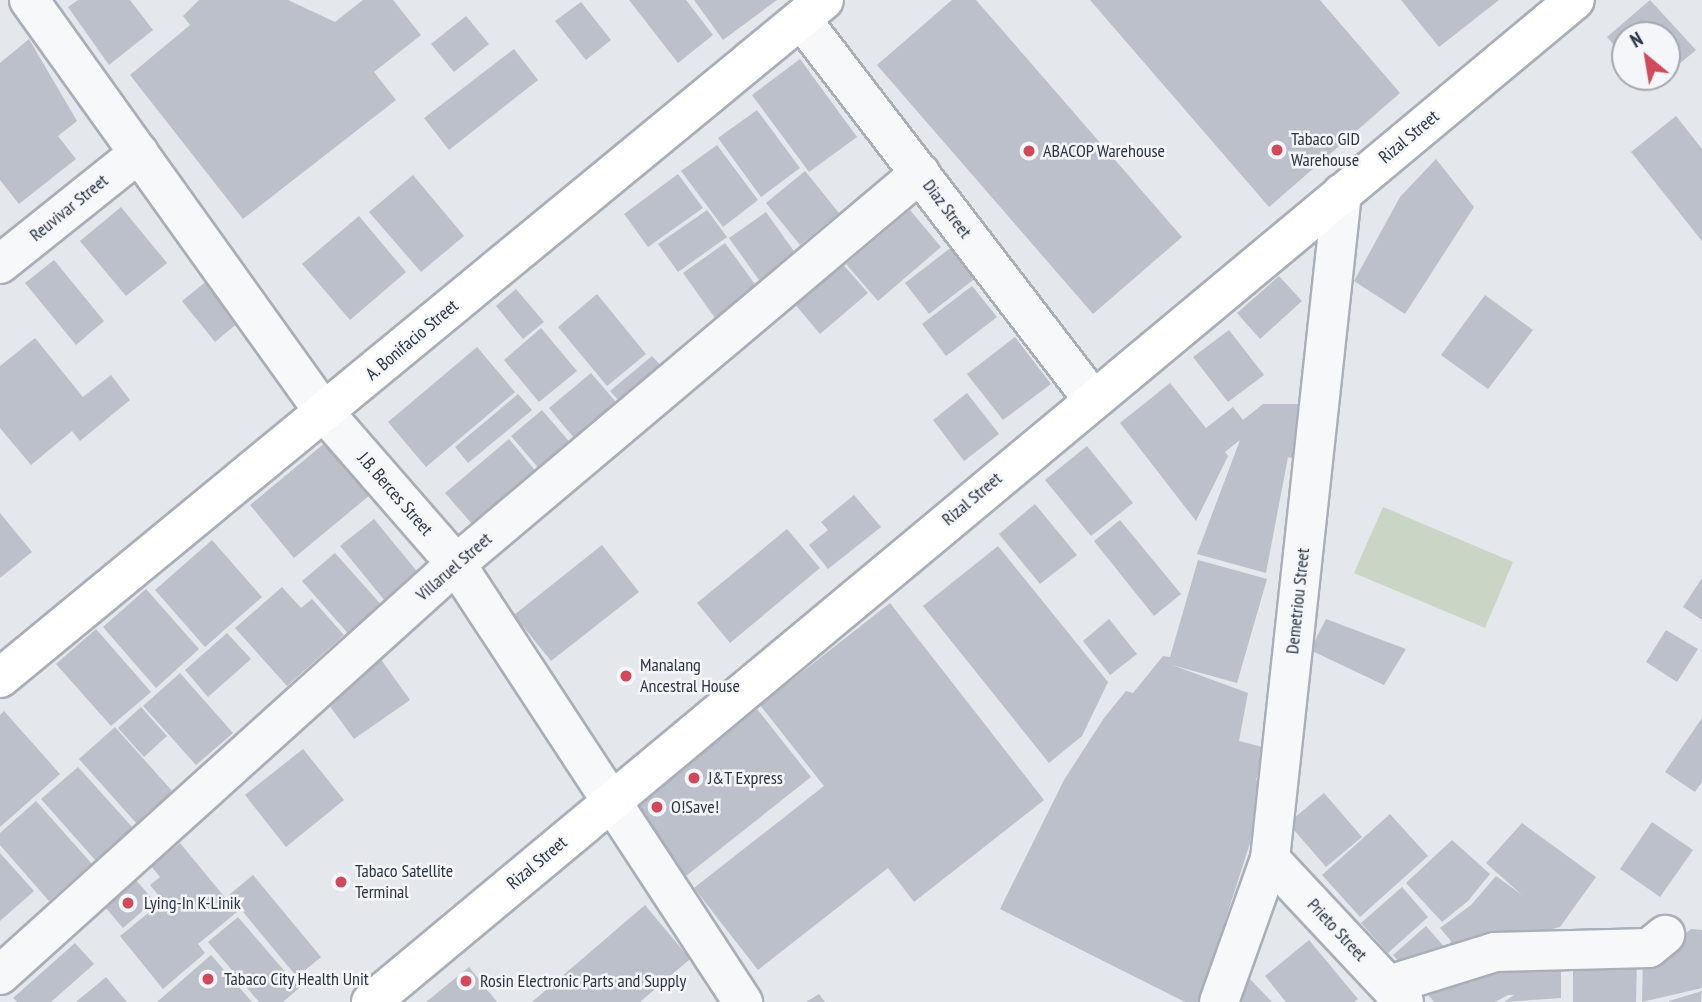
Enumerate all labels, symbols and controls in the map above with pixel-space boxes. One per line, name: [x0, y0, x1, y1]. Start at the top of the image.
north arrow: [1611, 21, 1681, 91]
text: N: [1626, 27, 1647, 53]
street label: Rizal Street: [1375, 106, 1443, 168]
place label: Tabaco GID Warehouse: [1291, 129, 1360, 172]
place label: ABACOP Warehouse: [1043, 140, 1166, 162]
marker: Tabaco GID Warehouse: [1269, 142, 1285, 158]
marker: ABACOP Warehouse: [1021, 143, 1037, 159]
street label: Reuvivar Street: [26, 170, 112, 246]
street label: Diaz Street: [918, 175, 976, 243]
street label: A. Bonifacio Street: [361, 295, 463, 385]
street label: J.B. Berces Street: [353, 447, 437, 541]
street label: Rizal Street: [938, 468, 1006, 530]
street label: Villaruel Street: [412, 528, 496, 606]
street label: Demetriou Street: [1282, 547, 1314, 655]
place label: Manalang Ancestral House: [640, 655, 740, 698]
marker: Manalang Ancestral House: [618, 668, 634, 684]
place label: J&T Express: [708, 767, 784, 789]
marker: J&T Express: [686, 770, 702, 786]
place label: O!Save!: [671, 796, 719, 818]
marker: O!Save!: [649, 799, 665, 815]
street label: Rizal Street: [503, 832, 571, 894]
place label: Tabaco Satellite Terminal: [355, 861, 453, 903]
marker: Tabaco Satellite Terminal: [333, 874, 349, 890]
place label: Lying-In K-Linik: [144, 892, 241, 914]
marker: Lying-In K-Linik: [118, 893, 138, 913]
street label: Prieto Street: [1303, 894, 1371, 966]
place label: Tabaco City Health Unit: [224, 968, 369, 990]
marker: Tabaco City Health Unit: [198, 969, 218, 989]
place label: Rosin Electronic Parts and Supply: [480, 970, 687, 992]
marker: Rosin Electronic Parts and Supply: [458, 973, 474, 989]

